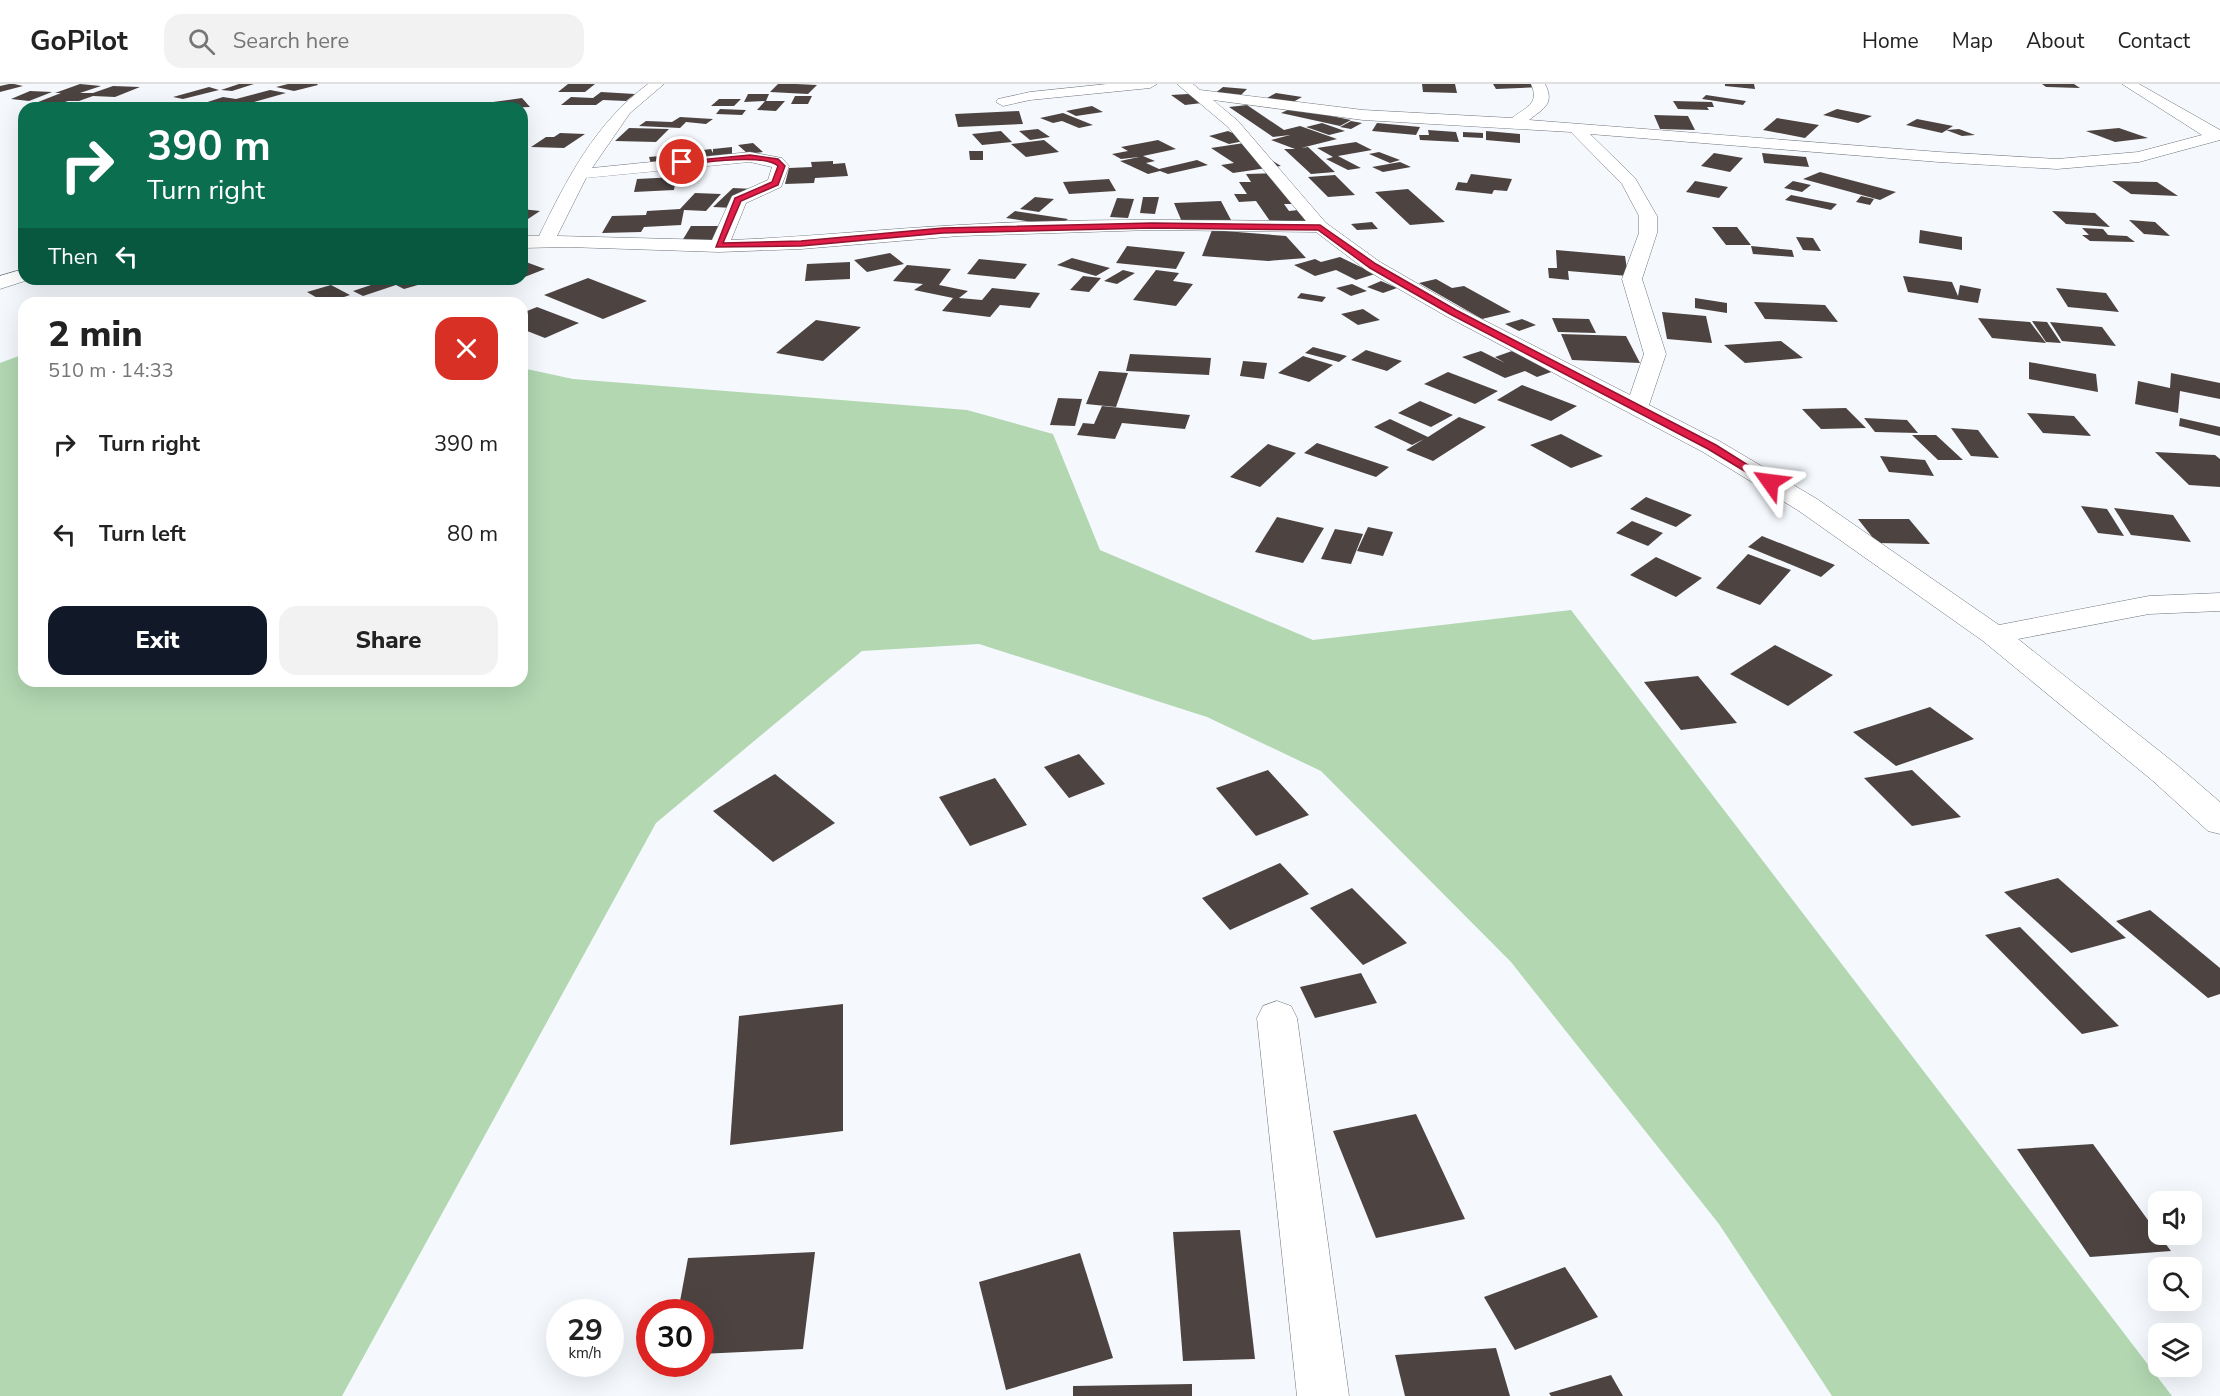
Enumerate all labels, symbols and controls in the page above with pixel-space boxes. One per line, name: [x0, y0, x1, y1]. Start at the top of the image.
search box: [164, 14, 584, 68]
text: GoPilot: [30, 22, 128, 60]
icon: search: [185, 25, 218, 58]
text: Search here: [233, 26, 349, 56]
text: Home: [1862, 27, 1919, 55]
text: Map: [1952, 27, 1993, 55]
text: About: [2026, 27, 2084, 55]
text: Contact: [2117, 27, 2190, 55]
text: 390 m: [147, 118, 271, 175]
icon: right: [48, 126, 126, 204]
pin: [656, 136, 707, 187]
icon: arrive: [665, 145, 698, 178]
text: Turn right: [147, 172, 265, 209]
icon: left: [110, 240, 143, 273]
text: Then: [48, 242, 98, 272]
text: 2 min: [48, 310, 143, 359]
button: close: [435, 317, 498, 380]
text: 510 m · 14:33: [48, 357, 174, 384]
icon: right: [48, 428, 81, 461]
text: Turn right: [99, 429, 200, 459]
text: 390 m: [434, 429, 498, 459]
position arrow: [1738, 450, 1802, 514]
icon: left: [48, 518, 81, 551]
text: Turn left: [99, 519, 186, 549]
text: 80 m: [447, 519, 498, 549]
button: Exit: [48, 606, 267, 675]
button: Share: [279, 606, 498, 675]
map controls: [2148, 1191, 2202, 1377]
button: sound: [2148, 1191, 2202, 1245]
button: search: [2148, 1257, 2202, 1311]
speed limit sign: 30: [636, 1299, 714, 1377]
text: 29: [567, 1310, 603, 1351]
button: layers: [2148, 1323, 2202, 1377]
text: km/h: [568, 1343, 602, 1363]

